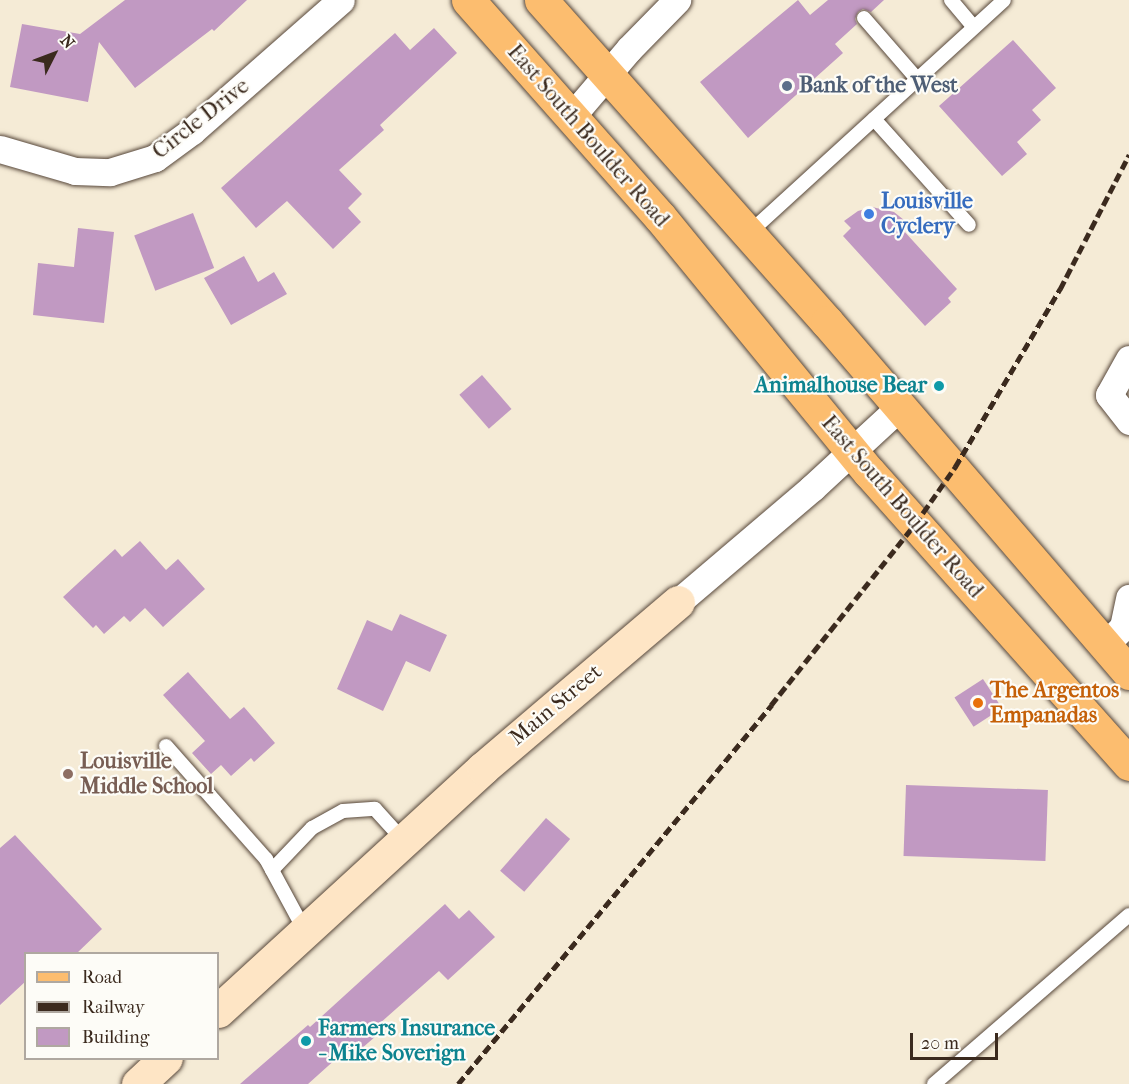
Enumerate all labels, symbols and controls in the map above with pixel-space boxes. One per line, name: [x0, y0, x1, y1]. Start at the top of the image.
north arrow: [24, 24, 84, 84]
text: N: [57, 31, 79, 52]
street label: East South Boulder Road: [501, 39, 675, 233]
street label: Circle Drive: [147, 73, 255, 165]
place label: Bank of the West: [799, 73, 958, 99]
marker: Bank of the West: [780, 79, 794, 93]
place label: Louisville Cyclery: [881, 188, 973, 240]
marker: Louisville Cyclery: [862, 207, 876, 221]
place label: Animalhouse Bear: [755, 373, 927, 399]
marker: Animalhouse Bear: [932, 379, 946, 393]
street label: East South Boulder Road: [815, 410, 989, 604]
street label: Main Street: [504, 659, 608, 751]
place label: The Argentos Empanadas: [990, 677, 1119, 728]
marker: The Argentos Empanadas: [971, 696, 985, 710]
place label: Louisville Middle School: [80, 748, 213, 800]
marker: Louisville Middle School: [61, 767, 75, 781]
legend: [24, 952, 219, 1060]
text: Road: [82, 967, 122, 988]
text: Railway: [82, 997, 145, 1018]
place label: Farmers Insurance - Mike Soverign: [318, 1015, 495, 1066]
scale bar: [913, 1021, 1002, 1059]
text: Building: [82, 1027, 149, 1048]
text: 20 m: [921, 1033, 959, 1054]
marker: Farmers Insurance - Mike Soverign: [299, 1034, 313, 1048]

